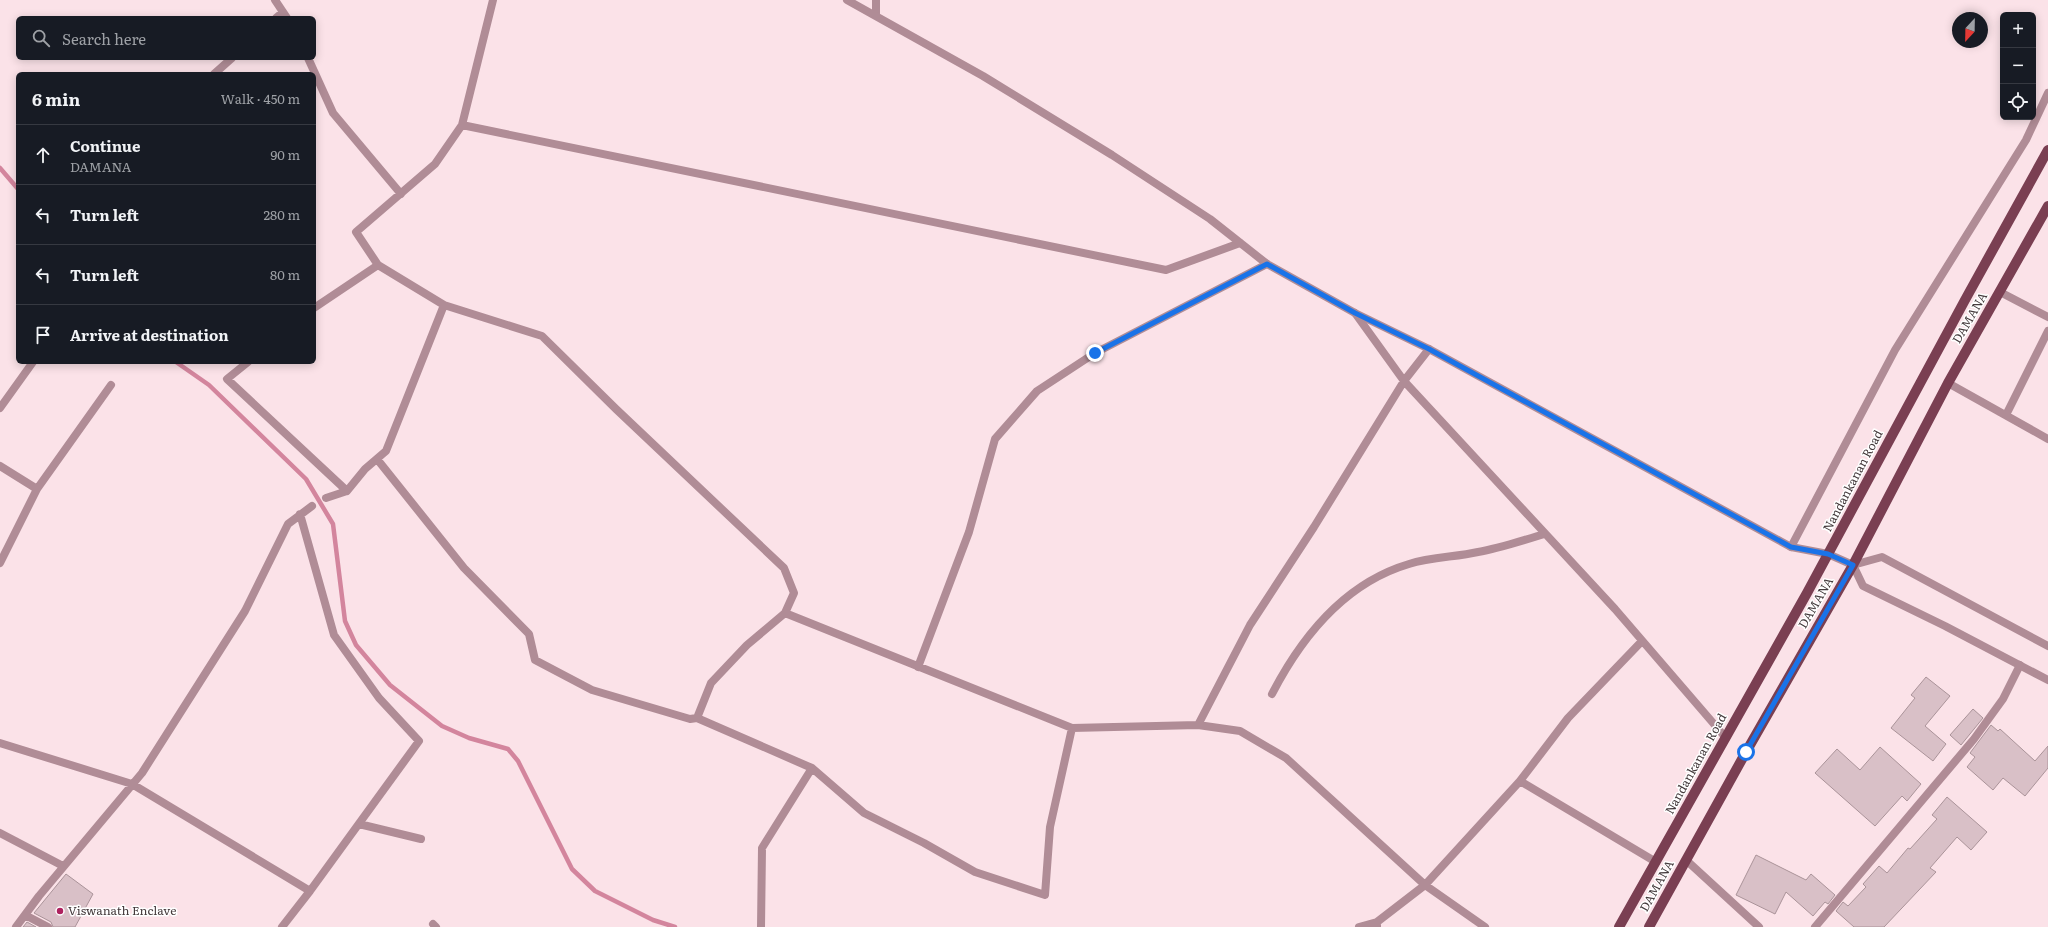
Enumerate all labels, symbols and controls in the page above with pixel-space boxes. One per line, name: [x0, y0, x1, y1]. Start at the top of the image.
north arrow: [1952, 12, 1988, 48]
map controls: [2000, 12, 2036, 120]
button: +: [2000, 12, 2036, 48]
search box: [16, 16, 316, 60]
icon: search: [30, 27, 52, 49]
text: Search here: [62, 27, 146, 50]
button: −: [2000, 48, 2036, 84]
button: locate: [2000, 84, 2036, 120]
text: 6 min: [32, 86, 80, 111]
text: Walk · 450 m: [221, 89, 300, 108]
text: Continue: [70, 134, 140, 157]
icon: ahead: [32, 144, 54, 166]
text: 90 m: [270, 145, 300, 164]
text: DAMANA: [70, 157, 131, 176]
text: Turn left: [70, 203, 139, 226]
icon: left: [32, 204, 54, 226]
text: 280 m: [264, 205, 300, 224]
text: Turn left: [70, 263, 139, 286]
icon: left: [32, 264, 54, 286]
text: 80 m: [270, 265, 300, 284]
street label: DAMANA: [1947, 288, 1991, 346]
text: Arrive at destination: [70, 323, 229, 346]
icon: arrive: [32, 324, 54, 346]
route end: [1086, 344, 1104, 362]
street label: Nandankanan Road: [1818, 426, 1887, 535]
street label: DAMANA: [1793, 573, 1837, 631]
street label: Nandankanan Road: [1660, 709, 1731, 817]
route start: [1737, 743, 1755, 761]
street label: DAMANA: [1635, 856, 1678, 915]
place label: Viswanath Enclave: [68, 901, 176, 919]
marker: Viswanath Enclave: [55, 906, 65, 916]

